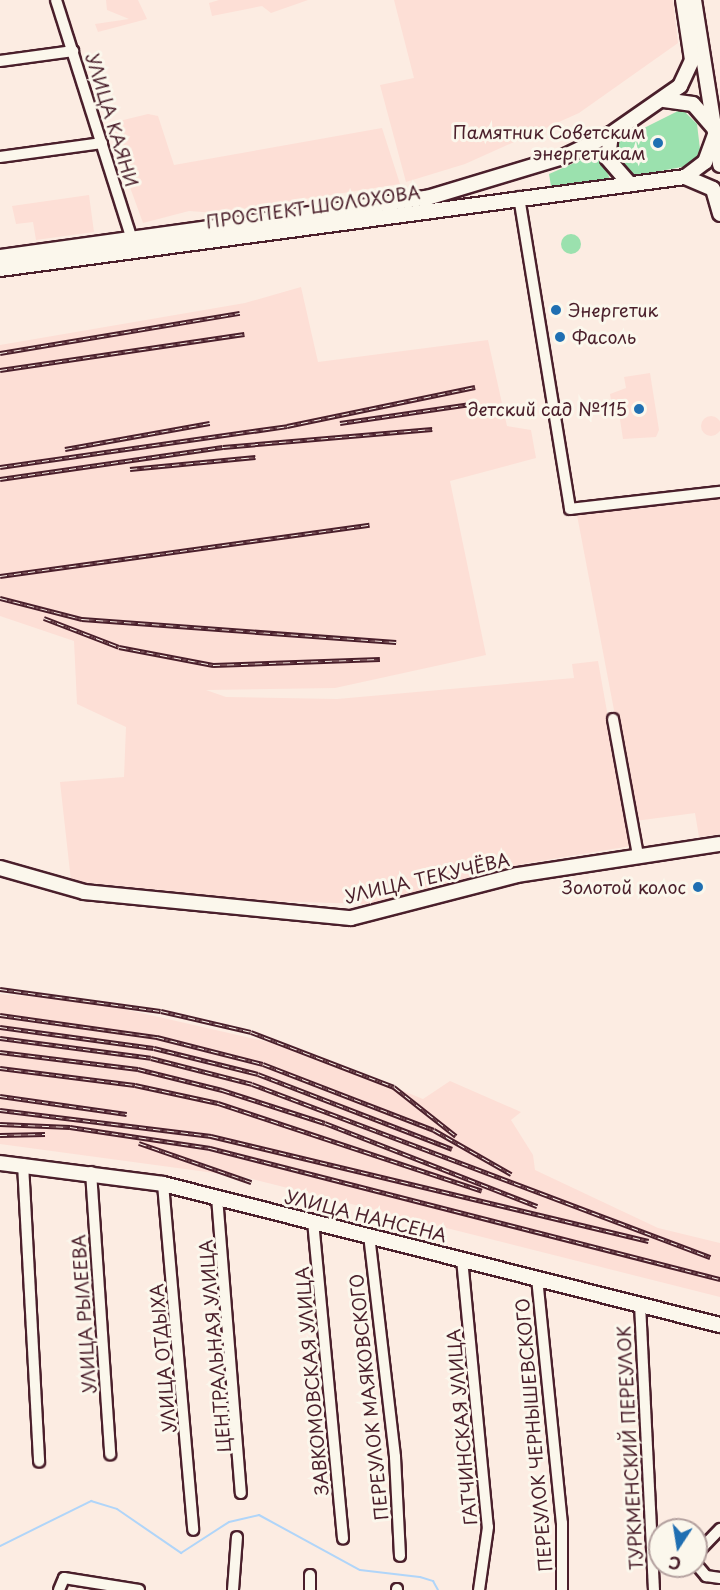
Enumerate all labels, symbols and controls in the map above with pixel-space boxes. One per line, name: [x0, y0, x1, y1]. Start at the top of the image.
street label: УЛИЦА КАЯНИ: [81, 50, 143, 190]
place label: Памятник Советским энергетикам: [452, 122, 646, 164]
marker: Памятник Советским энергетикам: [651, 136, 665, 150]
street label: ПРОСПЕКТ ШОЛОХОВА: [203, 181, 423, 233]
place label: Энергетик: [568, 299, 658, 321]
marker: Энергетик: [549, 303, 563, 317]
place label: Фасоль: [572, 326, 636, 348]
marker: Фасоль: [553, 330, 567, 344]
place label: детский сад №115: [466, 398, 627, 420]
marker: детский сад №115: [632, 402, 646, 416]
street label: УЛИЦА ТЕКУЧЁВА: [342, 848, 512, 908]
place label: Золотой колос: [562, 876, 686, 898]
marker: Золотой колос: [691, 880, 705, 894]
street label: УЛИЦА НАНСЕНА: [283, 1185, 449, 1247]
street label: УЛИЦА РЫЛЕЕВА: [68, 1233, 100, 1395]
street label: ЦЕНТРАЛЬНАЯ УЛИЦА: [195, 1239, 235, 1453]
street label: ЗАВКОМОВСКАЯ УЛИЦА: [291, 1266, 333, 1496]
street label: ПЕРЕУЛОК МАЯКОВСКОГО: [345, 1273, 393, 1521]
street label: УЛИЦА ОТДЫХА: [146, 1282, 180, 1434]
street label: ПЕРЕУЛОК ЧЕРНЫШЕВСКОГО: [511, 1297, 557, 1573]
street label: ТУРКМЕНСКИЙ ПЕРЕУЛОК: [613, 1324, 647, 1572]
street label: ГАТЧИНСКАЯ УЛИЦА: [443, 1328, 481, 1526]
north arrow: [648, 1518, 708, 1578]
text: С: [666, 1551, 683, 1577]

